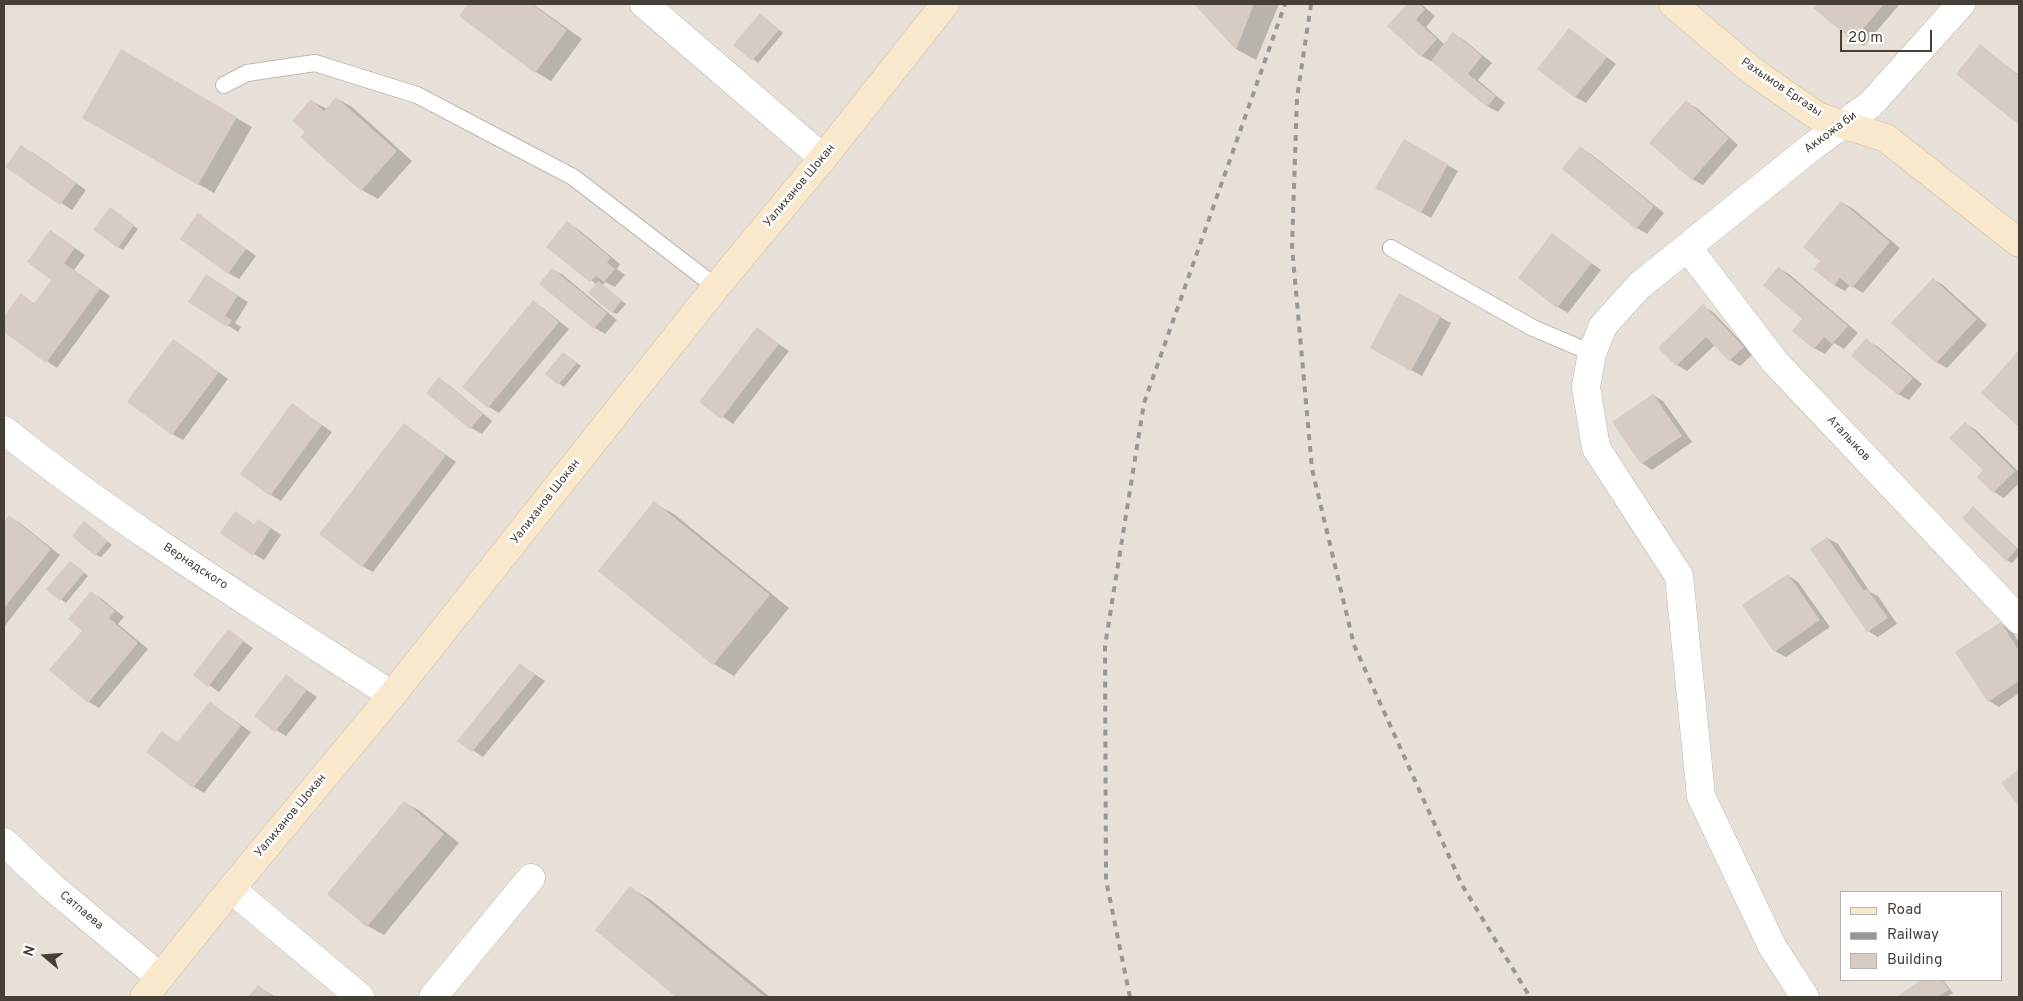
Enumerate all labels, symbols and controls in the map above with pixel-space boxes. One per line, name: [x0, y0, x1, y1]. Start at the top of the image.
scale bar: [1843, 20, 1936, 52]
text: 20 m: [1848, 29, 1883, 48]
street label: Рахымов Ергазы: [1738, 55, 1824, 121]
street label: Аккожа би: [1802, 109, 1860, 157]
street label: Уалиханов Шокан: [761, 142, 839, 230]
street label: Аталыков: [1823, 413, 1873, 465]
street label: Уалиханов Шокан: [508, 457, 584, 547]
street label: Вернадского: [160, 541, 230, 593]
street label: Уалиханов Шокан: [252, 772, 330, 860]
street label: Сатпаева: [56, 889, 106, 933]
legend: [1840, 891, 2003, 981]
text: Road: [1887, 901, 1922, 920]
text: Railway: [1887, 926, 1939, 945]
north arrow: [20, 931, 70, 981]
text: N: [21, 944, 40, 959]
text: Building: [1887, 951, 1942, 970]

